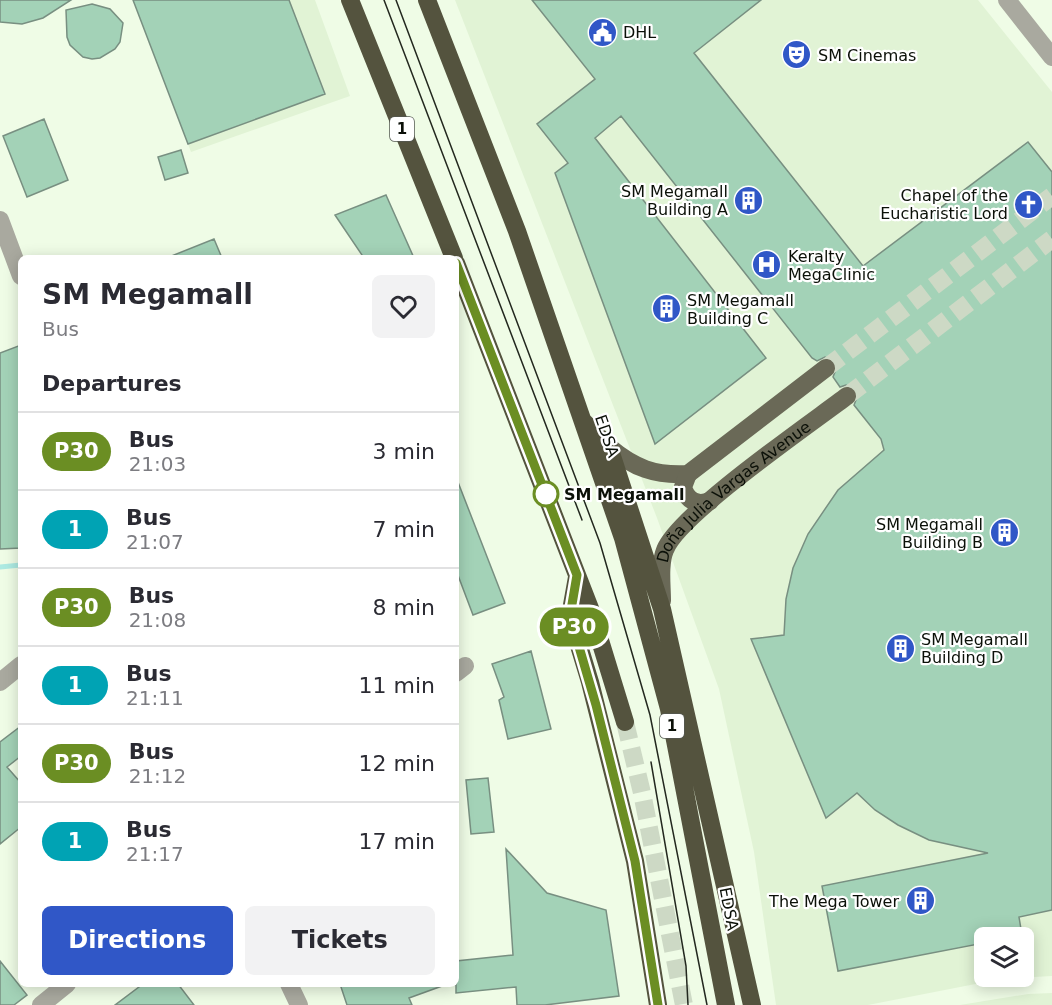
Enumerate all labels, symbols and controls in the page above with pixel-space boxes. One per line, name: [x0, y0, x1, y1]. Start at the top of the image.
public building icon: DHL: [586, 16, 618, 48]
place label: DHL: [623, 23, 656, 42]
theatre icon: SM Cinemas: [781, 39, 813, 71]
place label: SM Cinemas: [818, 46, 916, 65]
road number: 1: [390, 117, 414, 141]
place label: SM Megamall Building A: [621, 182, 728, 219]
building icon: SM Megamall Building A: [733, 184, 765, 216]
place label: Chapel of the Eucharistic Lord: [880, 186, 1008, 223]
church icon: Chapel of the Eucharistic Lord: [1013, 188, 1045, 220]
place label: Keralty MegaClinic: [788, 247, 875, 284]
hospital icon: Keralty MegaClinic: [751, 249, 783, 281]
button: heart: [372, 275, 435, 338]
text: SM Megamall: [42, 278, 253, 311]
place label: SM Megamall Building C: [687, 291, 794, 328]
building icon: SM Megamall Building C: [650, 293, 682, 325]
text: Bus: [42, 317, 79, 341]
text: Departures: [42, 371, 182, 396]
street label: EDSA: [591, 412, 623, 460]
street label: Doña Julia Vargas Avenue: [652, 417, 814, 564]
text: Bus: [129, 427, 174, 452]
text: P30: [54, 439, 99, 463]
text: 3 min: [373, 439, 435, 464]
text: 21:03: [129, 452, 186, 476]
marker: SM Megamall: [533, 481, 559, 507]
place label: SM Megamall: [564, 485, 684, 504]
text: Bus: [126, 505, 172, 530]
place label: SM Megamall Building B: [876, 515, 983, 552]
text: 1: [68, 517, 82, 541]
text: 7 min: [373, 517, 435, 542]
building icon: SM Megamall Building B: [988, 517, 1020, 549]
text: 21:07: [126, 530, 184, 554]
text: Bus: [129, 583, 174, 608]
text: P30: [54, 595, 99, 619]
text: 8 min: [373, 595, 435, 620]
text: 21:08: [129, 608, 186, 632]
line badge: P30: [540, 608, 608, 646]
text: P30: [552, 615, 596, 639]
place label: SM Megamall Building D: [921, 630, 1028, 667]
building icon: SM Megamall Building D: [884, 632, 916, 664]
text: Bus: [126, 661, 172, 686]
text: 1: [68, 673, 82, 697]
text: 11 min: [359, 673, 435, 698]
text: 21:11: [126, 686, 184, 710]
road number: 1: [660, 714, 684, 738]
text: Bus: [129, 739, 174, 764]
text: P30: [54, 751, 99, 775]
text: 12 min: [359, 751, 435, 776]
text: 21:12: [129, 764, 186, 788]
text: Bus: [126, 817, 172, 842]
text: 1: [68, 829, 82, 853]
text: 17 min: [359, 829, 435, 854]
text: 21:17: [126, 842, 184, 866]
building icon: The Mega Tower: [904, 885, 936, 917]
street label: EDSA: [715, 886, 743, 932]
place label: The Mega Tower: [768, 892, 899, 911]
button: Directions: [42, 906, 233, 975]
button: Tickets: [245, 906, 435, 975]
map controls: [974, 927, 1034, 987]
button: layers: [974, 927, 1034, 987]

